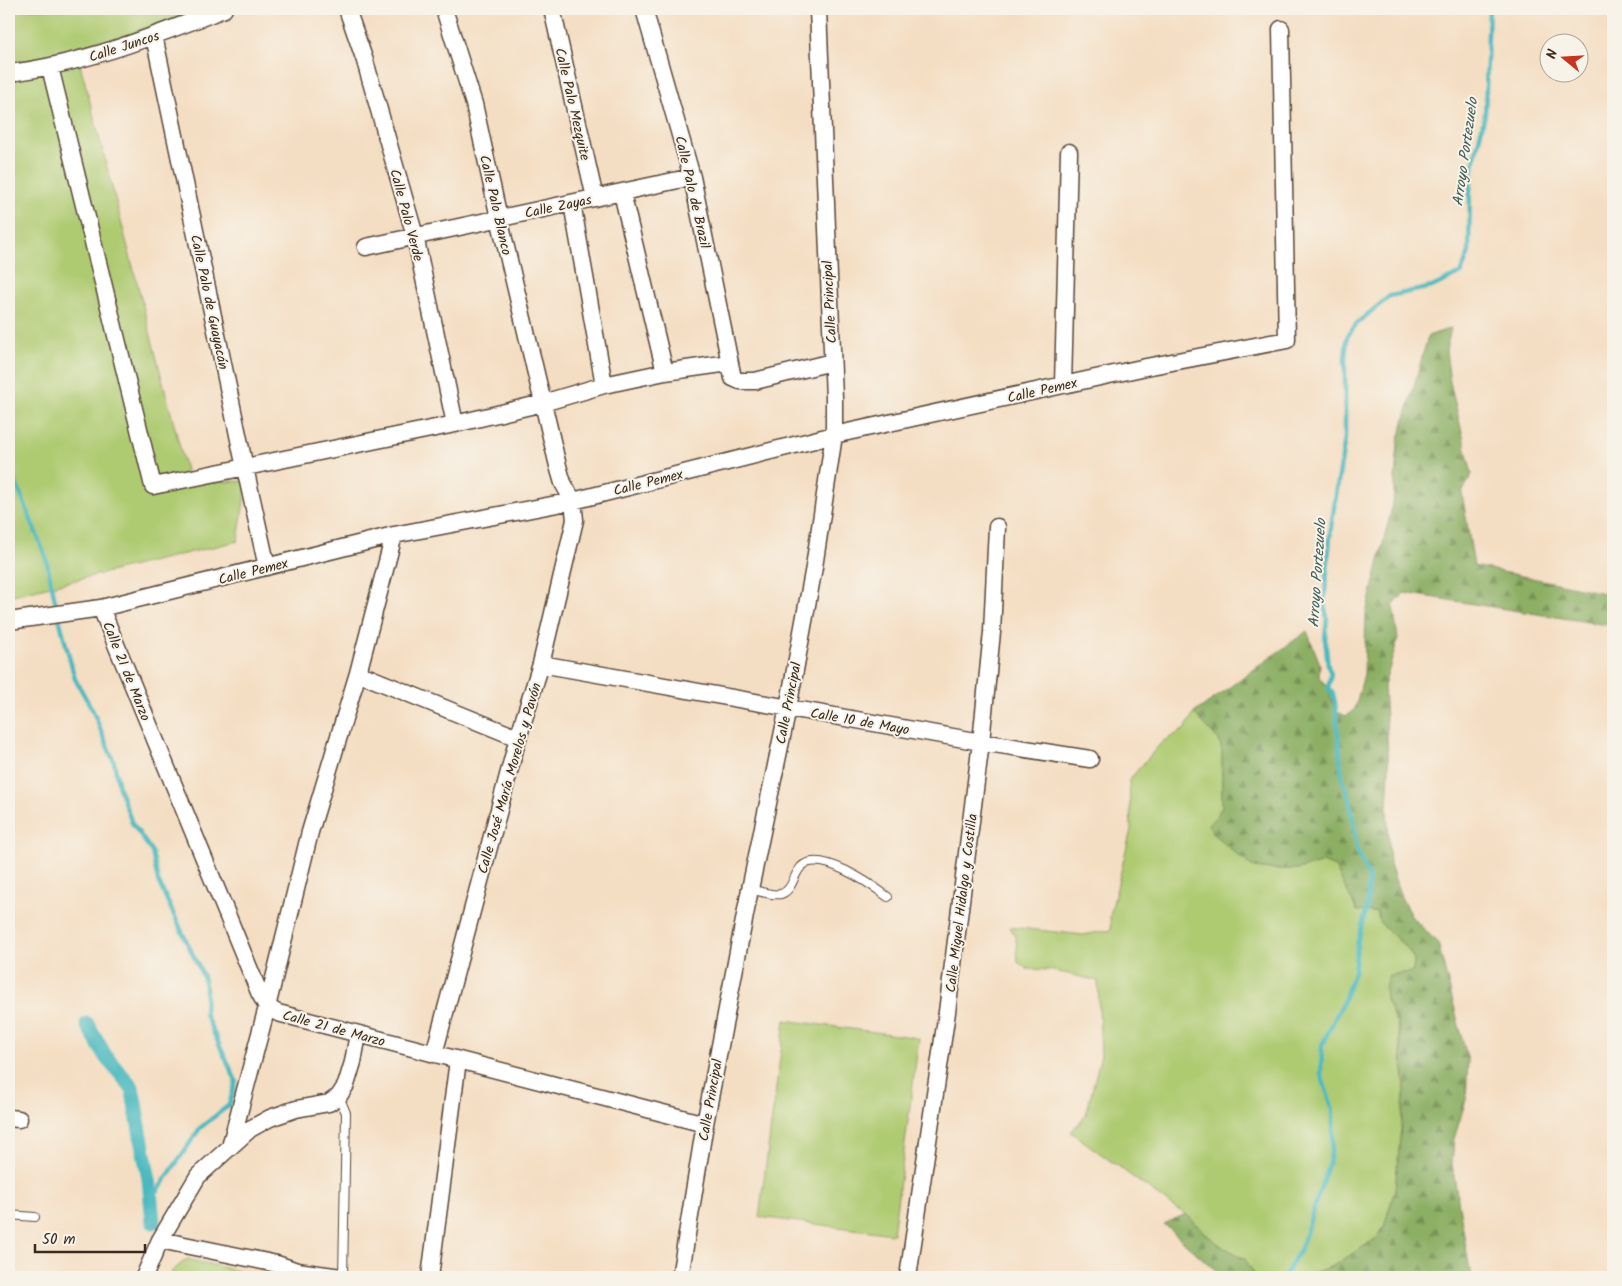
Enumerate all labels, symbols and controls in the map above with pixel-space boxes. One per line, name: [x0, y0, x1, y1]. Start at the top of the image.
street label: Calle Juncos: [86, 25, 162, 69]
north arrow: [1540, 32, 1590, 82]
street label: Calle Palo Mezquite: [548, 46, 596, 164]
text: N: [1541, 47, 1564, 62]
water label: Arroyo Portezuelo: [1447, 95, 1486, 208]
street label: Calle Palo de Brazil: [668, 134, 716, 251]
street label: Calle Palo Blanco: [473, 153, 517, 258]
street label: Calle Palo Verde: [383, 167, 429, 265]
street label: Calle Zayas: [523, 189, 594, 225]
street label: Calle Palo de Guayacán: [184, 233, 234, 372]
street label: Calle Principal: [817, 259, 843, 344]
street label: Calle Pemex: [1005, 372, 1080, 410]
street label: Calle Pemex: [611, 463, 686, 502]
water label: Arroyo Portezuelo: [1302, 517, 1334, 628]
street label: Calle Pemex: [216, 552, 291, 591]
street label: Calle 21 de Marzo: [96, 618, 156, 724]
street label: Calle Principal: [770, 660, 808, 746]
street label: Calle José María Morelos y Pavón: [472, 680, 548, 876]
street label: Calle 10 de Mayo: [809, 702, 911, 742]
street label: Calle Miguel Hidalgo y Costilla: [940, 812, 984, 994]
street label: Calle 21 de Marzo: [280, 1005, 388, 1053]
street label: Calle Principal: [693, 1057, 729, 1143]
scale bar: [35, 1221, 145, 1253]
text: 50 m: [42, 1228, 76, 1252]

